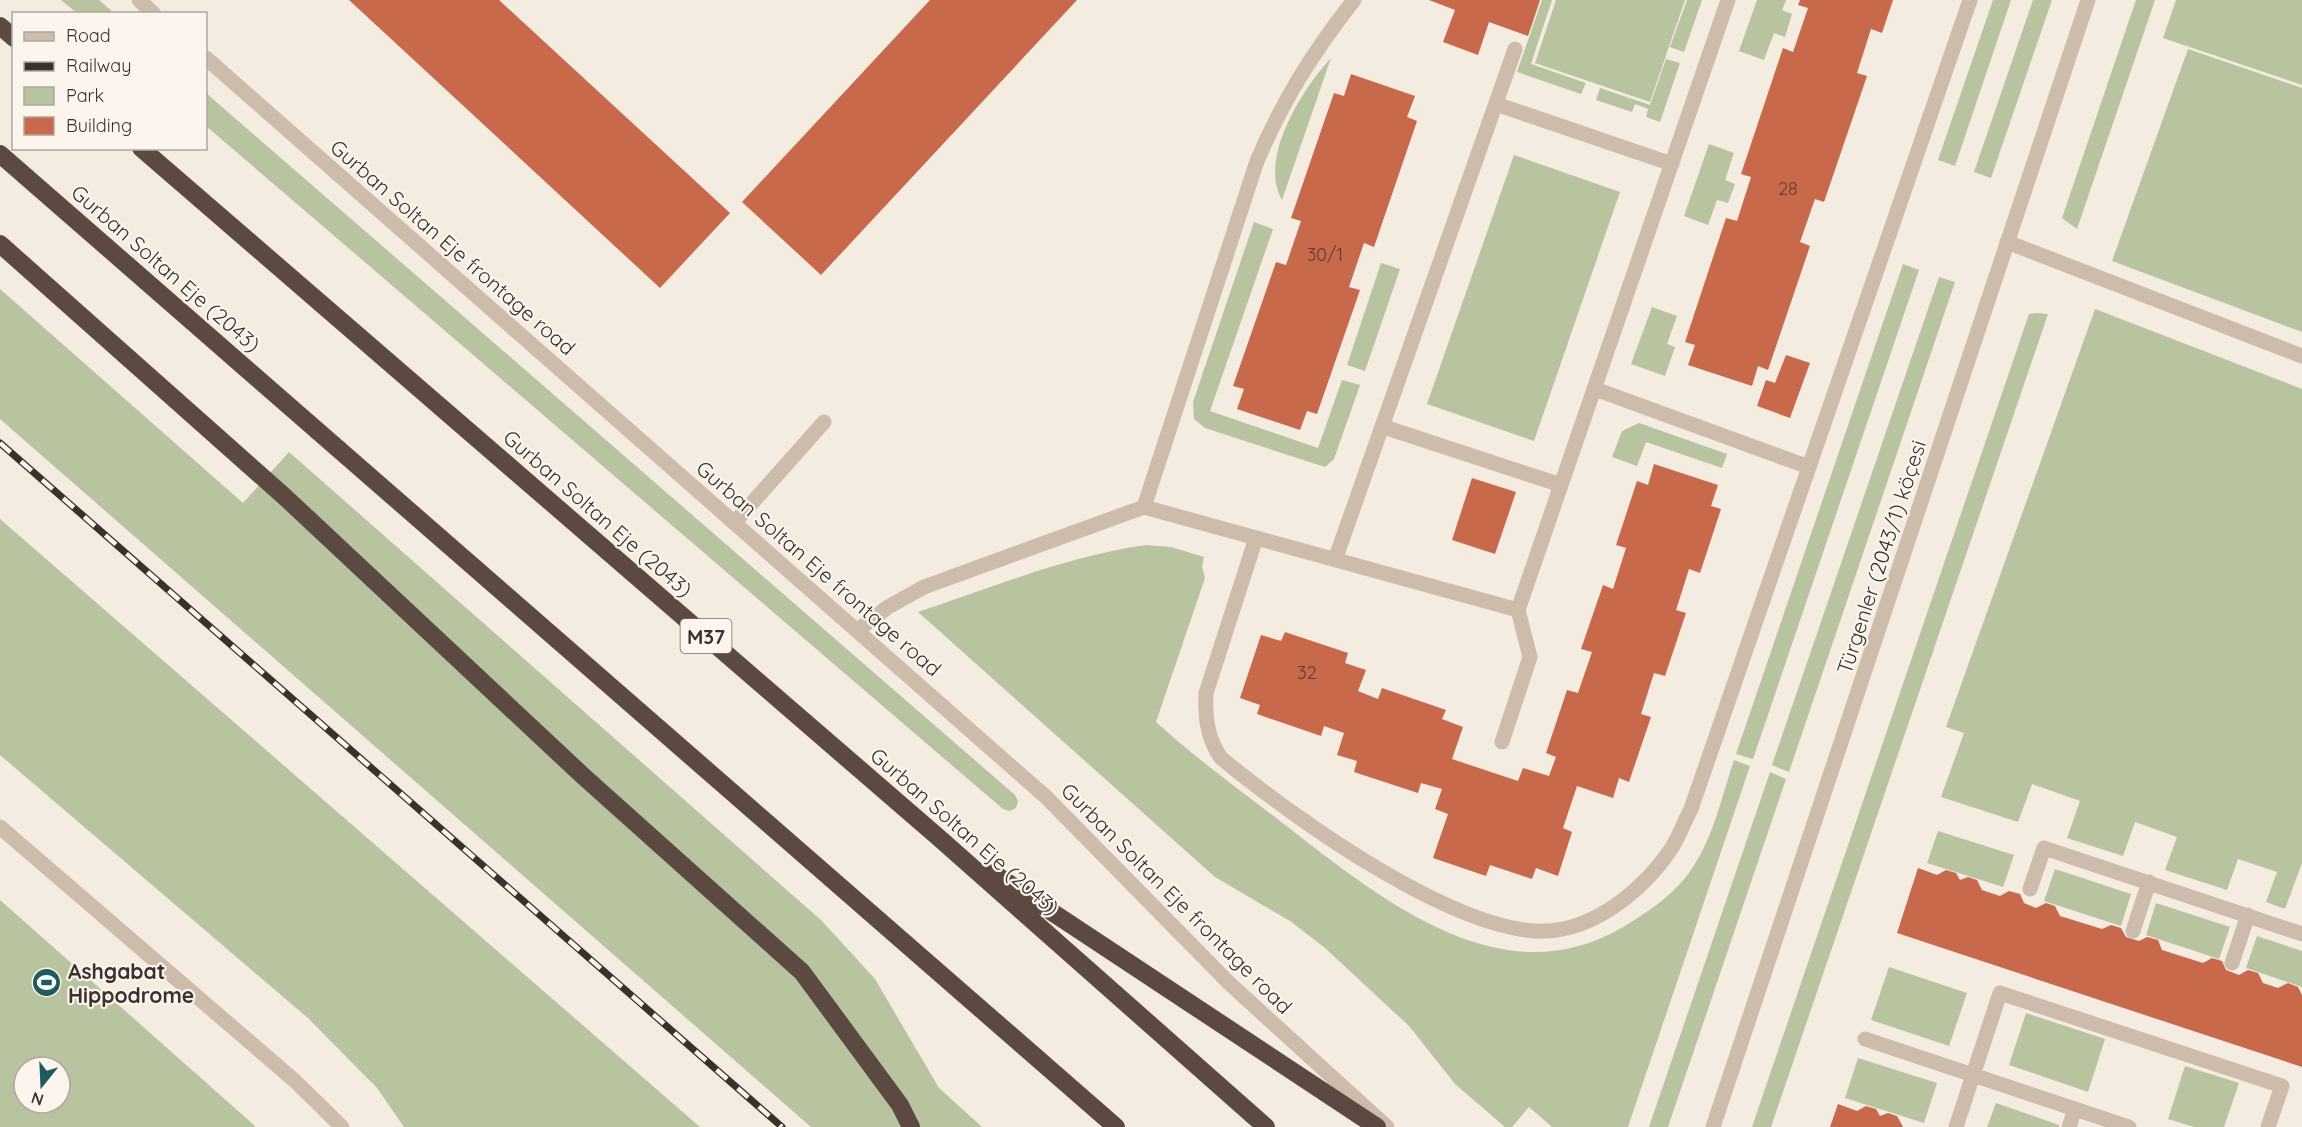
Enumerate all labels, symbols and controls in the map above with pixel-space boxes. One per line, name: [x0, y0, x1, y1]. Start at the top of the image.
legend: [12, 12, 207, 150]
text: Road: [66, 24, 111, 47]
text: Railway: [66, 54, 132, 77]
text: Park: [66, 84, 104, 107]
text: Building: [66, 114, 132, 137]
street label: Gurban Soltan Eje frontage road: [325, 134, 581, 360]
house number: 28: [1778, 177, 1798, 200]
street label: Gurban Soltan Eje (2043): [66, 179, 266, 357]
house number: 30/1: [1307, 243, 1343, 266]
street label: Gurban Soltan Eje (2043): [498, 424, 698, 602]
street label: Türgenler (2043/1) köçesi: [1831, 437, 1931, 677]
street label: Gurban Soltan Eje frontage road: [691, 455, 947, 681]
road number: M37: [680, 619, 732, 653]
house number: 32: [1297, 661, 1317, 684]
street label: Gurban Soltan Eje (2043): [865, 742, 1065, 920]
street label: Gurban Soltan Eje frontage road: [1056, 777, 1298, 1019]
place label: Ashgabat Hippodrome: [68, 958, 194, 1008]
sports icon: Ashgabat Hippodrome: [31, 967, 63, 999]
north arrow: [12, 1055, 72, 1115]
text: N: [29, 1088, 46, 1111]

